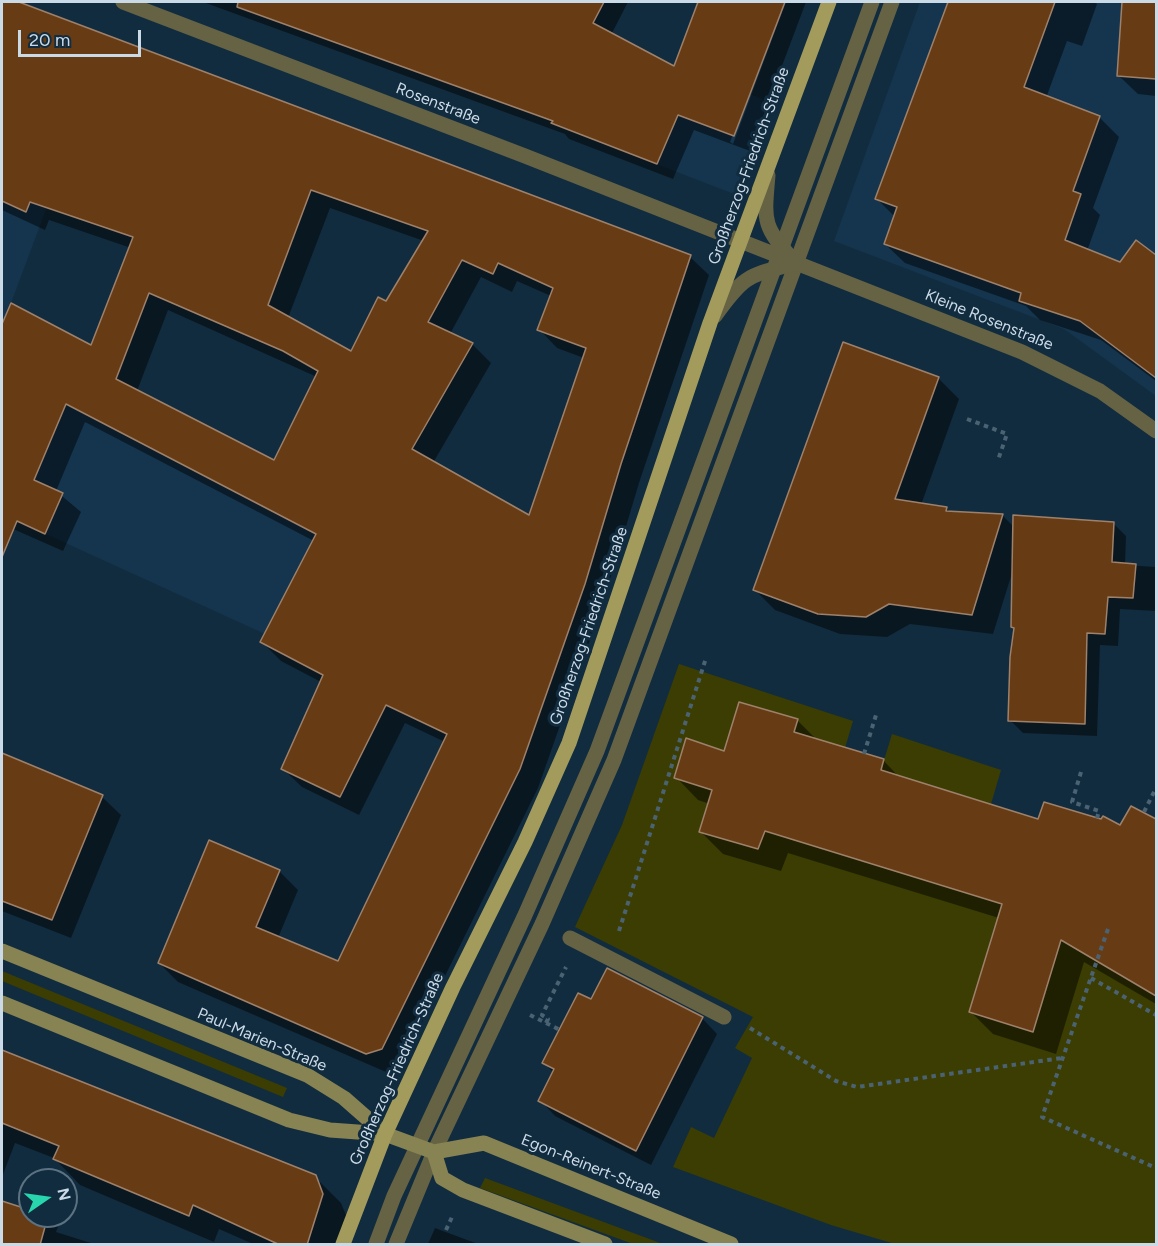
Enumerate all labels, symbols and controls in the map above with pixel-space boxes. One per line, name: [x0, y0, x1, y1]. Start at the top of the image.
scale bar: [21, 18, 144, 56]
text: 20 m: [29, 29, 70, 51]
street label: Großherzog-Friedrich-Straße: [704, 65, 794, 267]
street label: Rosenstraße: [393, 79, 483, 129]
street label: Kleine Rosenstraße: [922, 286, 1056, 354]
street label: Großherzog-Friedrich-Straße: [546, 524, 632, 728]
street label: Großherzog-Friedrich-Straße: [346, 970, 448, 1168]
street label: Paul-Marien-Straße: [194, 1004, 330, 1076]
street label: Egon-Reinert-Straße: [518, 1130, 664, 1204]
north arrow: [18, 1168, 78, 1228]
text: N: [53, 1186, 75, 1202]

